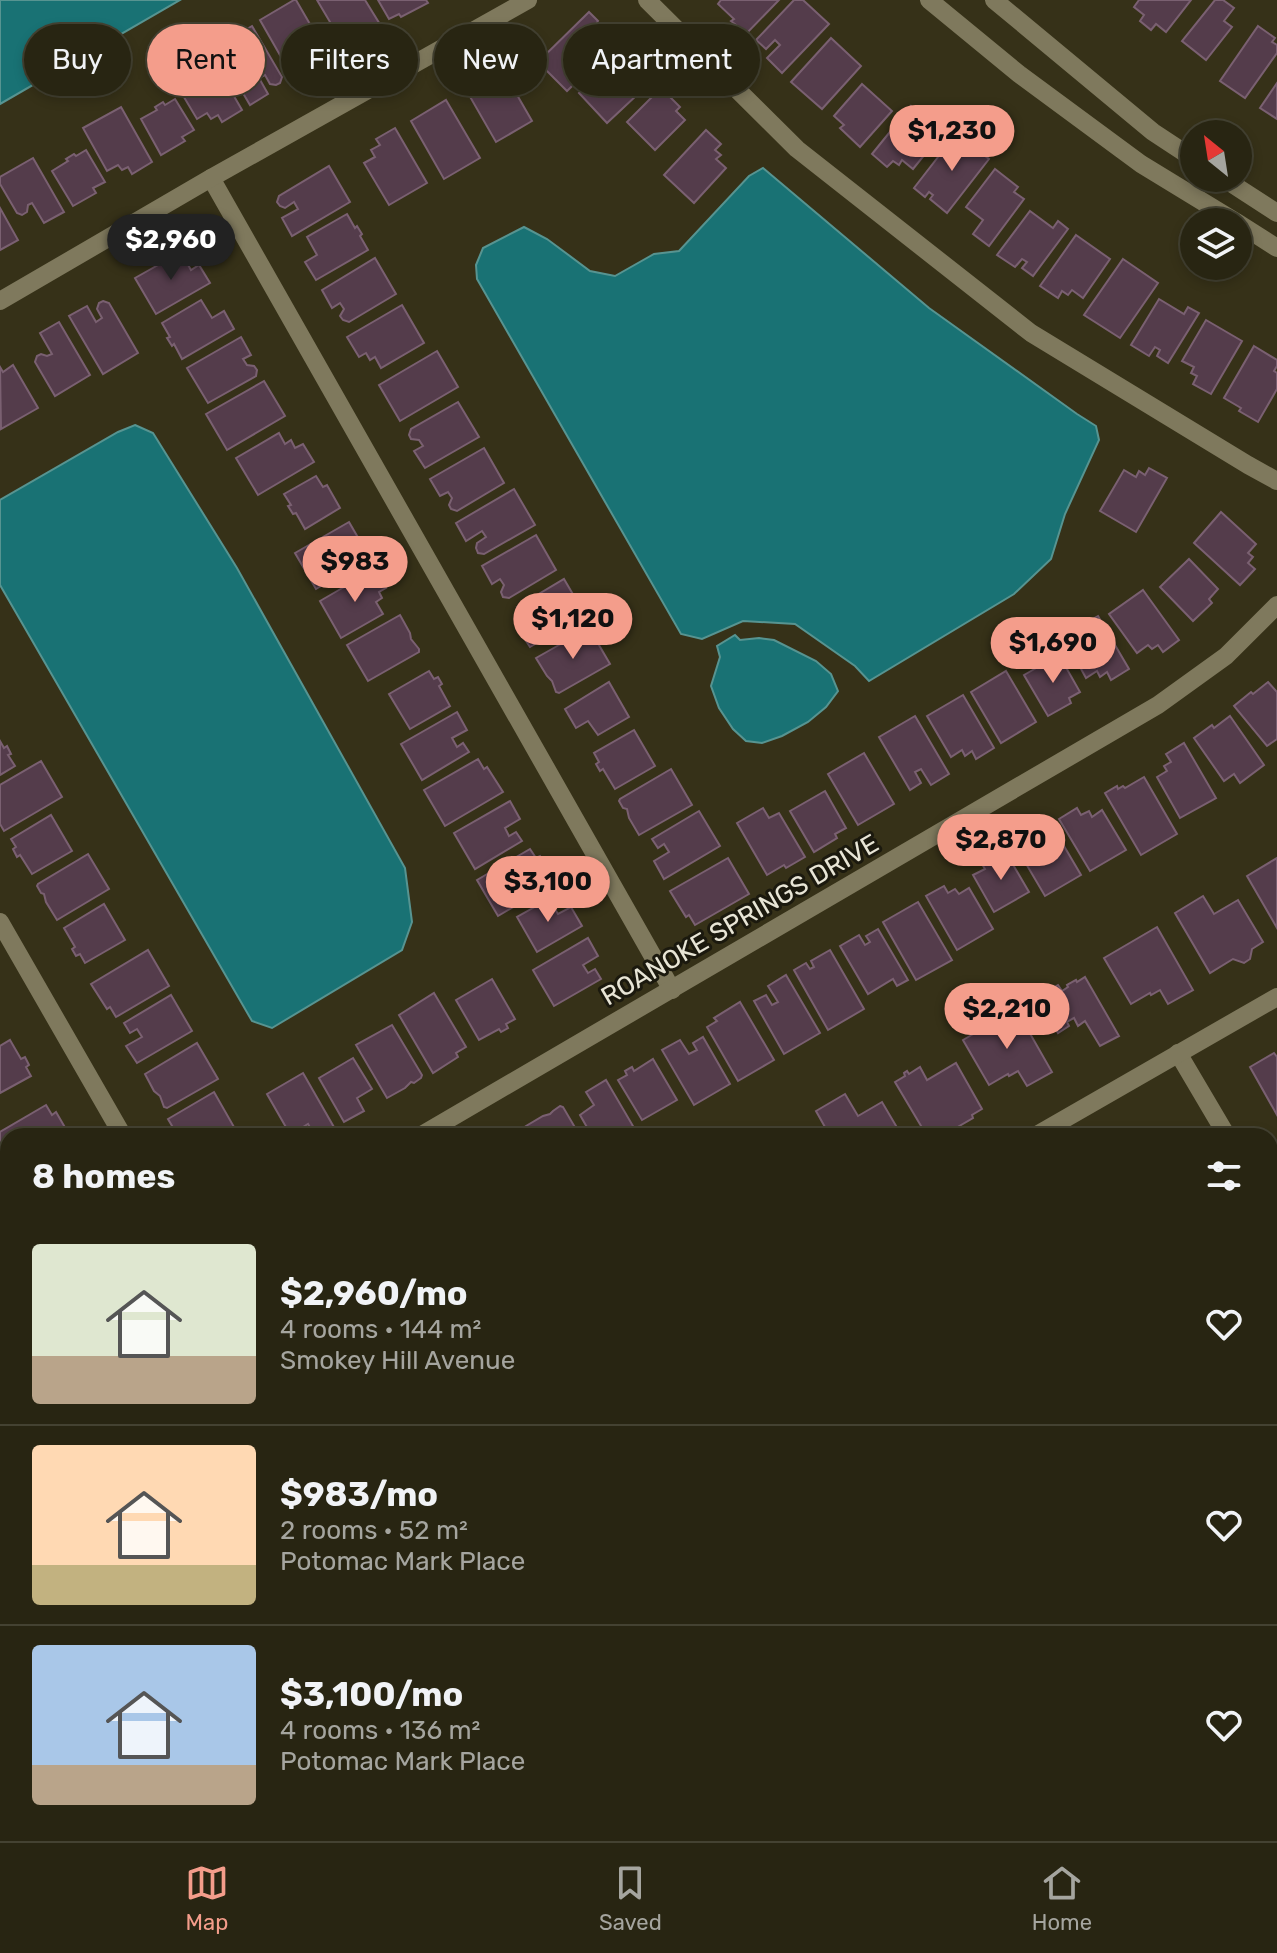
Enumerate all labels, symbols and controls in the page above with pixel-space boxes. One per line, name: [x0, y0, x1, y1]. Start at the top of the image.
chip: Buy: [24, 24, 131, 96]
chip: Rent: [147, 24, 265, 96]
chip: Filters: [281, 24, 418, 96]
chip: New: [434, 24, 547, 96]
chip: Apartment: [563, 24, 760, 96]
pin: $1,230: [887, 105, 1017, 173]
text: $1,230: [907, 115, 997, 146]
north arrow: [1180, 120, 1252, 192]
map controls: [1180, 120, 1252, 280]
button: layers: [1180, 208, 1252, 280]
pin: $2,960: [106, 214, 236, 282]
text: $2,960: [125, 224, 217, 255]
pin: $983: [308, 536, 402, 604]
text: $983: [321, 546, 389, 577]
pin: $1,120: [508, 593, 638, 661]
text: $1,120: [531, 603, 615, 634]
pin: $1,690: [988, 617, 1118, 685]
text: $1,690: [1009, 627, 1097, 658]
pin: $2,870: [936, 814, 1066, 882]
text: $2,870: [955, 824, 1047, 855]
street label: ROANOKE SPRINGS DRIVE: [596, 828, 884, 1012]
pin: $3,100: [483, 856, 613, 924]
text: $3,100: [504, 866, 592, 897]
pin: $2,210: [942, 983, 1072, 1051]
text: $2,210: [963, 993, 1052, 1024]
icon: filters: [1202, 1154, 1246, 1198]
text: 8 homes: [32, 1156, 175, 1197]
text: $2,960/mo: [280, 1273, 468, 1314]
icon: home: [96, 1276, 192, 1372]
icon: heart: [1202, 1302, 1246, 1346]
text: 4 rooms · 144 m²: [280, 1314, 481, 1345]
text: Smokey Hill Avenue: [280, 1345, 515, 1376]
text: $983/mo: [280, 1474, 438, 1515]
icon: home: [96, 1477, 192, 1573]
icon: heart: [1202, 1503, 1246, 1547]
text: 2 rooms · 52 m²: [280, 1515, 468, 1546]
text: Potomac Mark Place: [280, 1546, 525, 1577]
text: $3,100/mo: [280, 1674, 463, 1715]
icon: home: [96, 1677, 192, 1773]
icon: heart: [1202, 1703, 1246, 1747]
text: 4 rooms · 136 m²: [280, 1715, 480, 1746]
text: Potomac Mark Place: [280, 1746, 525, 1777]
tab: Map: [185, 1861, 229, 1936]
tab: Saved: [599, 1861, 662, 1936]
tab: Home: [1032, 1861, 1092, 1936]

